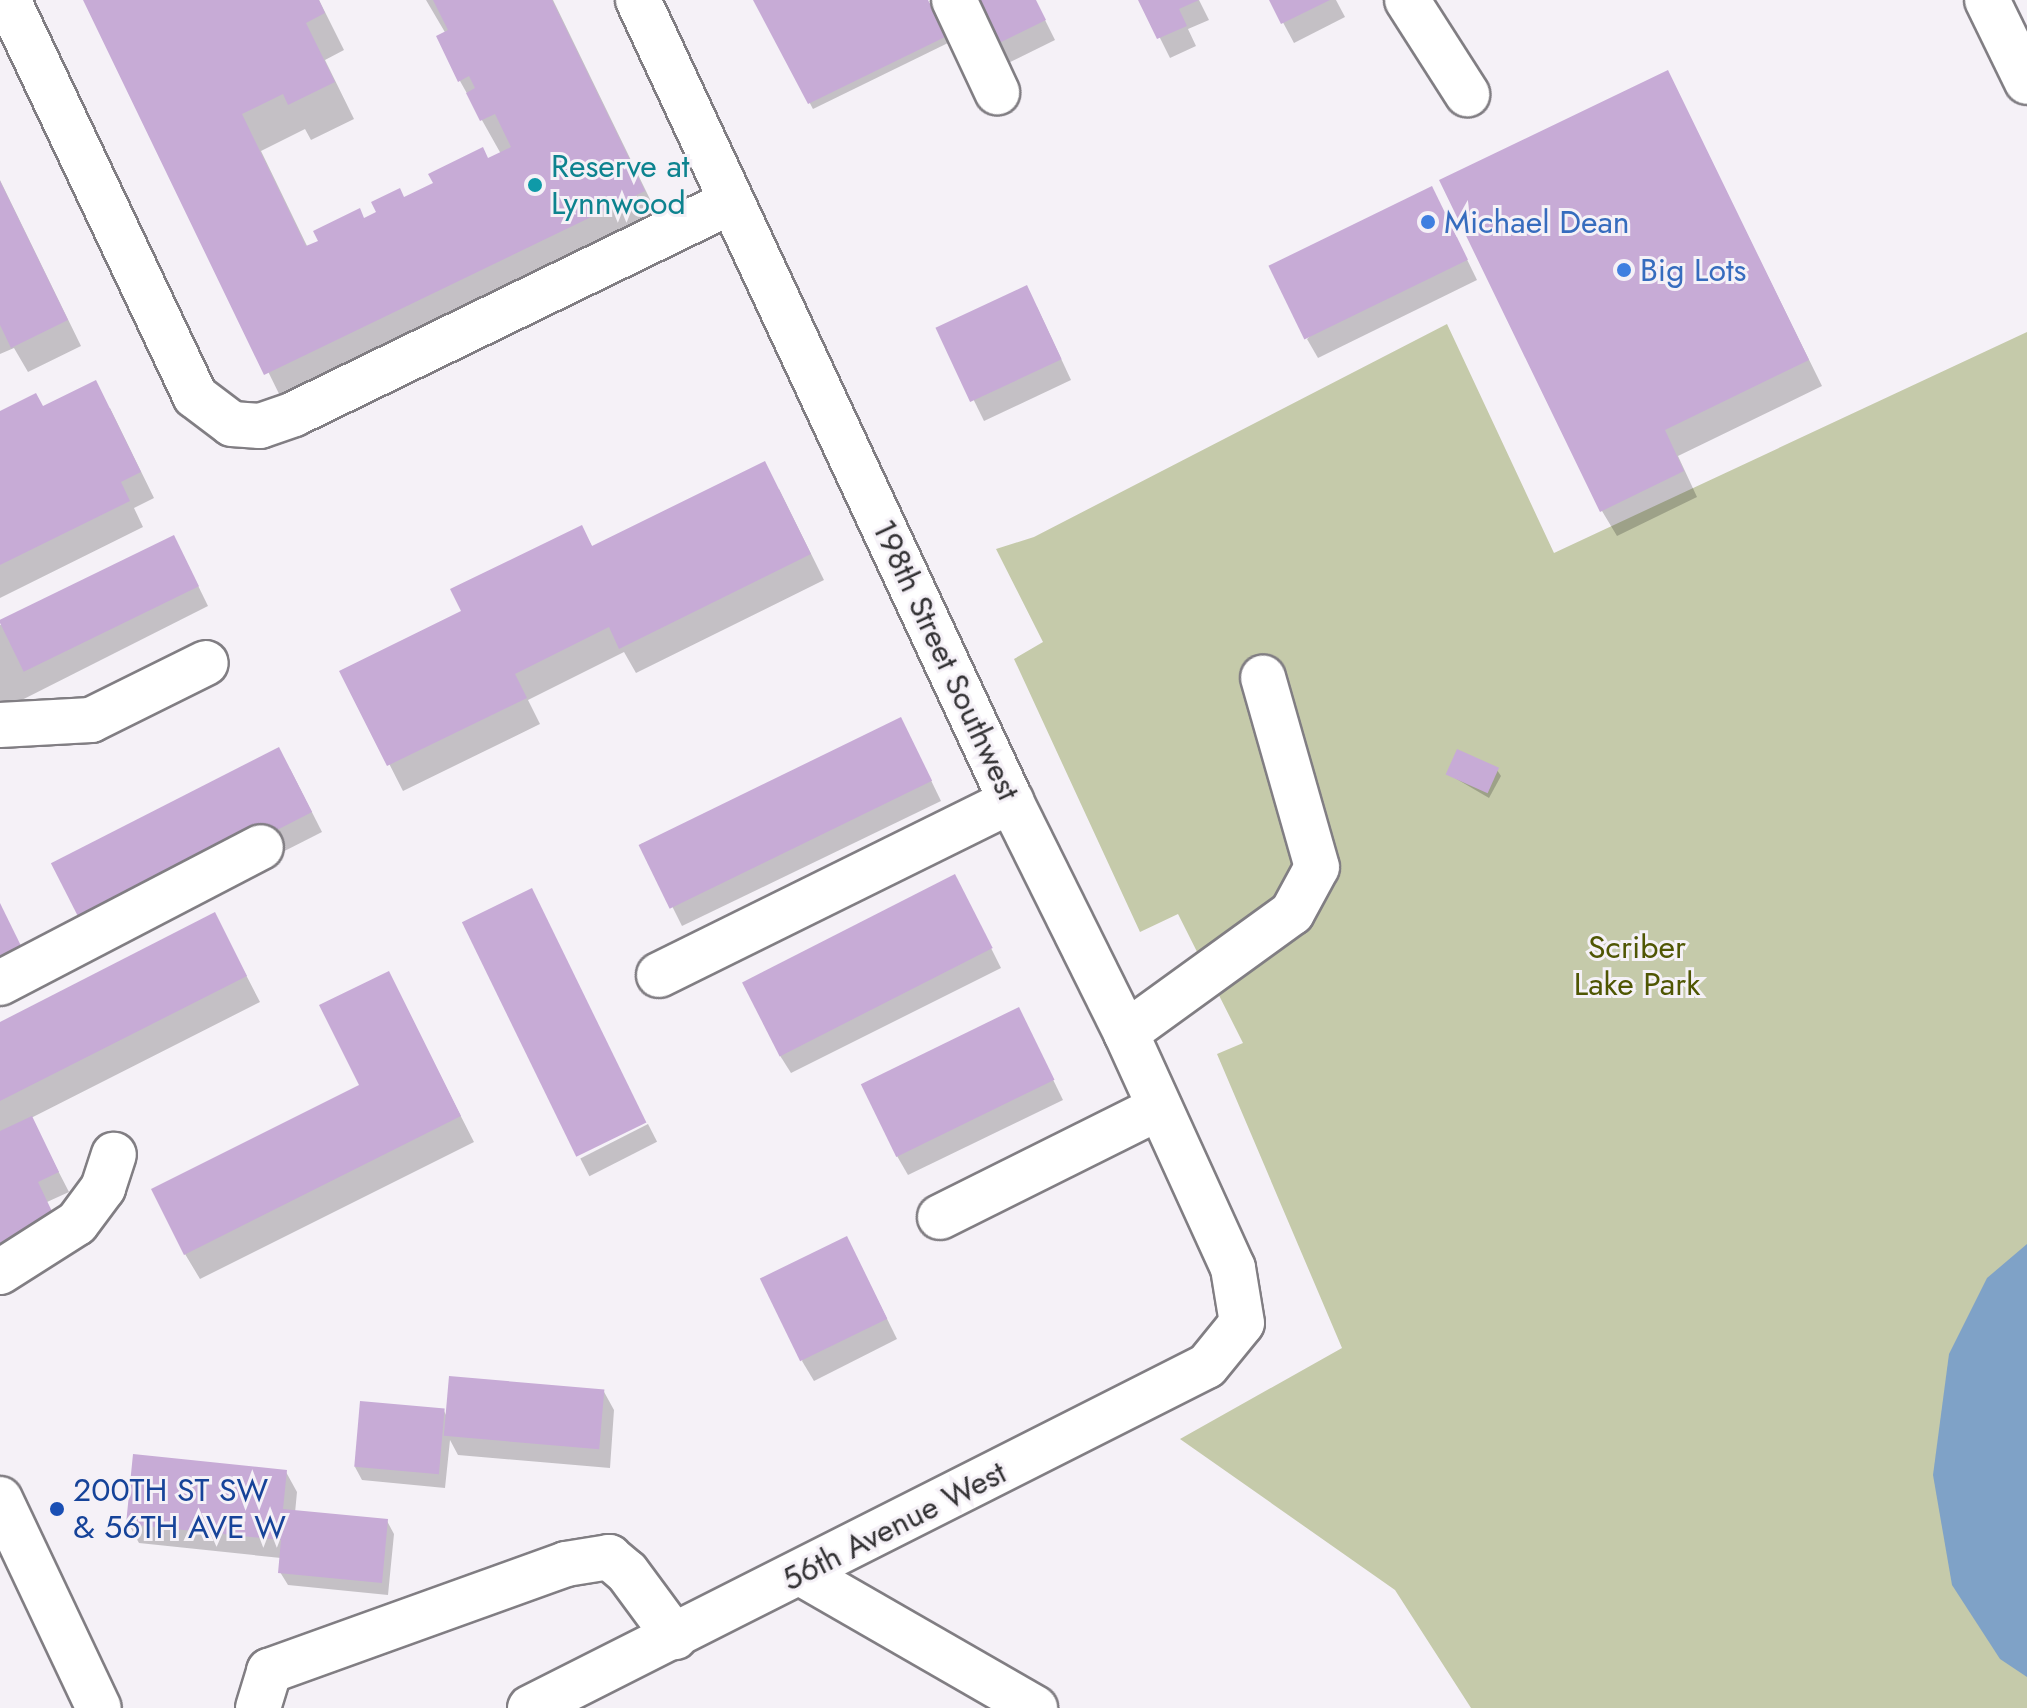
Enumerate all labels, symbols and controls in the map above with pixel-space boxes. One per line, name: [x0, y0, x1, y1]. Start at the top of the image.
place label: Reserve at Lynnwood: [551, 148, 689, 223]
marker: Reserve at Lynnwood: [526, 176, 544, 194]
place label: Michael Dean: [1444, 203, 1630, 241]
marker: Michael Dean: [1419, 213, 1437, 231]
place label: Big Lots: [1640, 251, 1746, 289]
marker: Big Lots: [1615, 261, 1633, 279]
street label: 198th Street Southwest: [864, 514, 1028, 806]
park label: Scriber Lake Park: [1574, 929, 1700, 1004]
street label: 56th Avenue West: [776, 1453, 1012, 1599]
place label: 200TH ST SW & 56TH AVE W: [73, 1472, 286, 1547]
marker: 200TH ST SW & 56TH AVE W: [48, 1500, 66, 1518]

